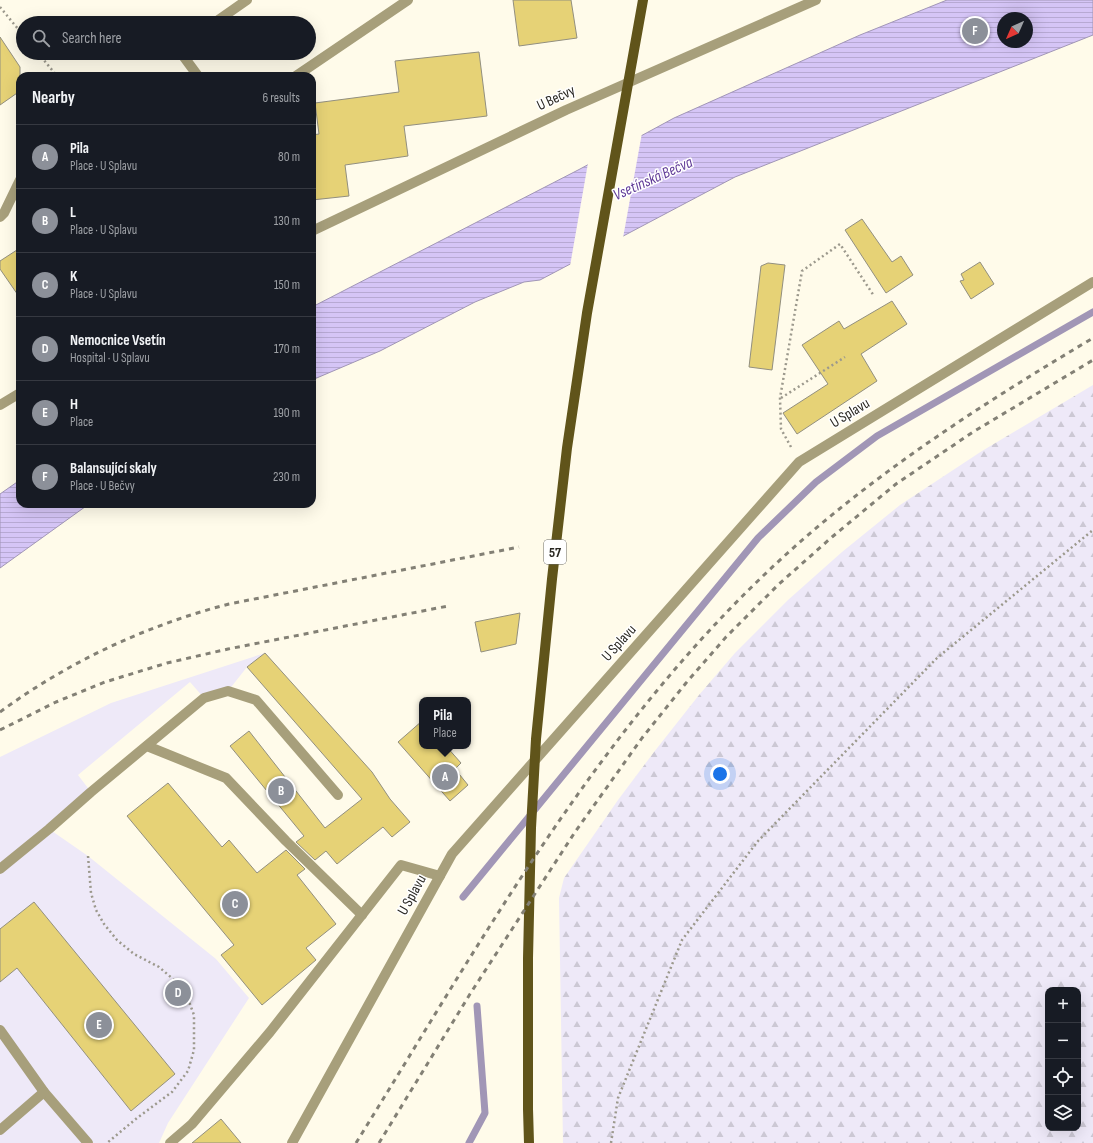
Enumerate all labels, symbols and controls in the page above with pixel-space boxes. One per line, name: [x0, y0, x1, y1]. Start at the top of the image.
north arrow: [997, 12, 1033, 48]
search box: [16, 16, 316, 60]
pin: F: [962, 16, 988, 46]
icon: search: [30, 27, 52, 49]
text: Search here: [62, 29, 122, 48]
street label: U Bečvy: [534, 81, 578, 115]
text: Nearby: [32, 88, 75, 108]
text: 6 results: [262, 90, 300, 106]
text: Pila: [70, 139, 89, 158]
text: A: [42, 149, 48, 165]
text: 80 m: [278, 149, 300, 165]
water label: Vsetínská Bečva: [610, 153, 696, 205]
text: Place · U Splavu: [70, 158, 137, 174]
text: L: [70, 203, 76, 222]
text: B: [42, 213, 48, 229]
text: 130 m: [274, 213, 300, 229]
text: Place · U Splavu: [70, 222, 137, 238]
text: K: [70, 267, 77, 286]
text: C: [42, 277, 48, 293]
text: 150 m: [274, 277, 300, 293]
text: Place · U Splavu: [70, 286, 137, 302]
text: Nemocnice Vsetín: [70, 331, 166, 350]
text: D: [42, 341, 48, 357]
text: 170 m: [274, 341, 300, 357]
text: Hospital · U Splavu: [70, 350, 150, 366]
street label: U Splavu: [827, 394, 873, 432]
text: H: [70, 395, 78, 414]
text: E: [42, 405, 48, 421]
text: 190 m: [273, 405, 300, 421]
text: Place: [70, 414, 93, 430]
text: Balansující skaly: [70, 459, 157, 478]
text: F: [42, 469, 48, 485]
text: 230 m: [273, 469, 300, 485]
text: Place · U Bečvy: [70, 478, 135, 494]
road number: 57: [544, 540, 566, 564]
street label: U Splavu: [598, 621, 640, 665]
popup: [419, 697, 471, 749]
text: Pila: [433, 706, 452, 725]
text: Place: [433, 725, 457, 741]
pin: A: [432, 762, 458, 792]
your location: [710, 764, 730, 784]
pin: B: [268, 776, 294, 806]
street label: U Splavu: [393, 872, 431, 918]
pin: C: [222, 889, 248, 919]
pin: D: [165, 978, 191, 1008]
map controls: [1045, 987, 1081, 1131]
button: +: [1045, 987, 1081, 1023]
pin: E: [86, 1010, 112, 1040]
button: −: [1045, 1023, 1081, 1059]
button: locate: [1045, 1059, 1081, 1095]
button: layers: [1045, 1095, 1081, 1131]

